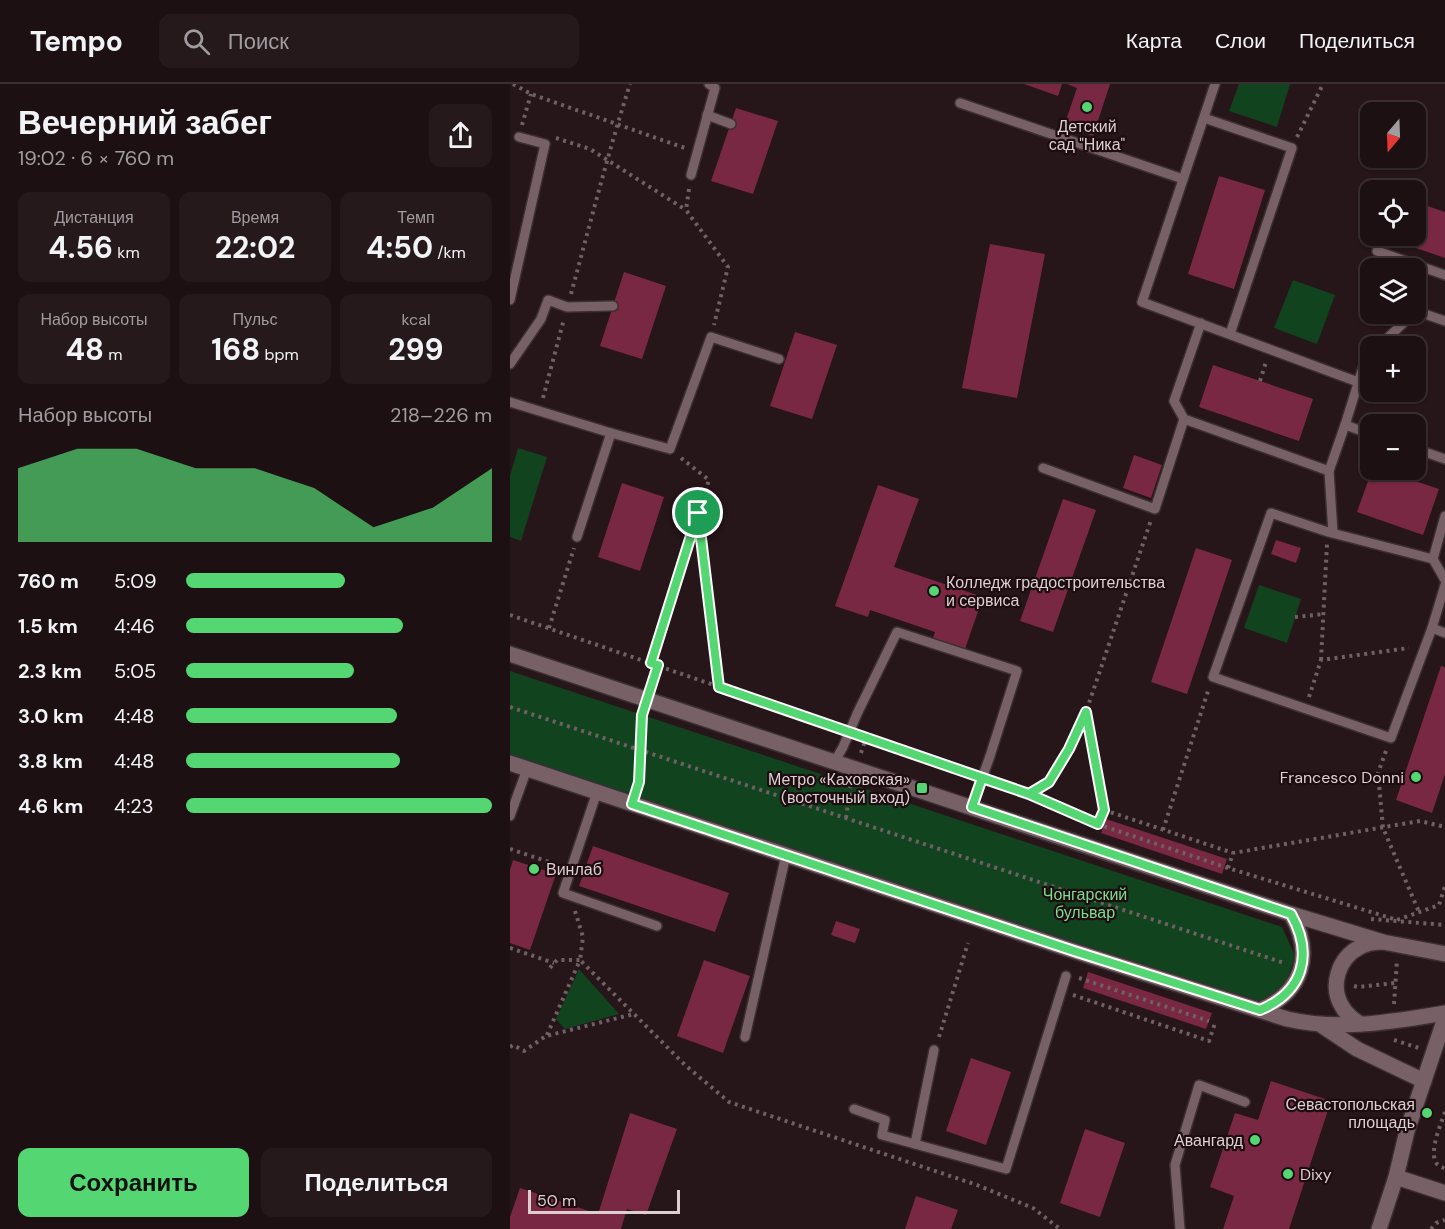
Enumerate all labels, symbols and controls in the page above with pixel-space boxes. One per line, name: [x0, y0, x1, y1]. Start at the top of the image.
search box: [159, 14, 579, 68]
text: Tempo: [30, 23, 123, 60]
icon: search: [180, 25, 213, 58]
text: Поиск: [228, 27, 289, 56]
text: Карта: [1126, 27, 1182, 55]
text: Слои: [1215, 27, 1266, 55]
text: Поделиться: [1299, 27, 1415, 55]
marker: Детский сад "Ника": [1080, 100, 1094, 114]
text: Вечерний забег: [18, 101, 272, 144]
north arrow: [1360, 102, 1426, 168]
map controls: [1360, 102, 1426, 480]
button: share: [429, 104, 492, 167]
place label: Детский сад "Ника": [1049, 116, 1126, 155]
text: 19:02 · 6 × 760 m: [18, 145, 174, 171]
button: locate: [1360, 180, 1426, 246]
text: Дистанция: [54, 207, 134, 228]
text: Время: [231, 207, 279, 228]
text: Темп: [397, 207, 435, 228]
text: 4.56: [48, 228, 113, 267]
text: 22:02: [215, 228, 295, 267]
text: 4:50: [366, 228, 433, 267]
text: km: [113, 242, 140, 263]
text: /km: [433, 242, 466, 263]
button: layers: [1360, 258, 1426, 324]
text: Набор высоты: [40, 309, 148, 330]
text: Пульс: [233, 309, 277, 330]
text: kcal: [402, 309, 430, 330]
text: 48: [65, 330, 104, 369]
text: 168: [211, 330, 260, 369]
text: 299: [388, 330, 444, 369]
button: +: [1360, 336, 1426, 402]
text: m: [104, 344, 123, 365]
text: bpm: [260, 344, 299, 365]
text: Набор высоты: [18, 402, 152, 428]
text: 218–226 m: [390, 402, 492, 428]
button: −: [1360, 414, 1426, 480]
pin: [672, 487, 723, 538]
icon: arrive: [681, 496, 714, 529]
text: 760 m: [18, 568, 79, 594]
text: 5:09: [114, 568, 156, 594]
place label: Колледж градостроительства и сервиса: [946, 572, 1165, 611]
marker: Колледж градостроительства и сервиса: [927, 584, 941, 598]
text: 1.5 km: [18, 613, 78, 639]
text: 4:46: [114, 613, 155, 639]
text: 2.3 km: [18, 658, 82, 684]
text: 5:05: [114, 658, 156, 684]
text: 3.0 km: [18, 703, 83, 729]
text: 4:48: [114, 703, 154, 729]
text: 3.8 km: [18, 748, 83, 774]
text: 4:48: [114, 748, 154, 774]
place label: Francesco Donni: [1280, 767, 1404, 788]
place label: Метро «Каховская» (восточный вход): [768, 769, 910, 808]
marker: Francesco Donni: [1409, 770, 1423, 784]
marker: Метро «Каховская» (восточный вход): [915, 781, 929, 795]
text: 4.6 km: [18, 793, 83, 819]
text: 4:23: [114, 793, 154, 819]
place label: Винлаб: [546, 859, 602, 880]
marker: Винлаб: [527, 862, 541, 876]
park label: Чонгарский бульвар: [1043, 884, 1127, 923]
place label: Севастопольская площадь: [1285, 1094, 1415, 1133]
marker: Севастопольская площадь: [1420, 1106, 1434, 1120]
place label: Авангард: [1174, 1130, 1244, 1151]
marker: Авангард: [1248, 1133, 1262, 1147]
button: Сохранить: [18, 1148, 249, 1217]
button: Поделиться: [261, 1148, 492, 1217]
place label: Dixy: [1300, 1164, 1332, 1185]
marker: Dixy: [1281, 1167, 1295, 1181]
scale bar: [528, 1187, 680, 1214]
text: 50 m: [537, 1190, 576, 1211]

